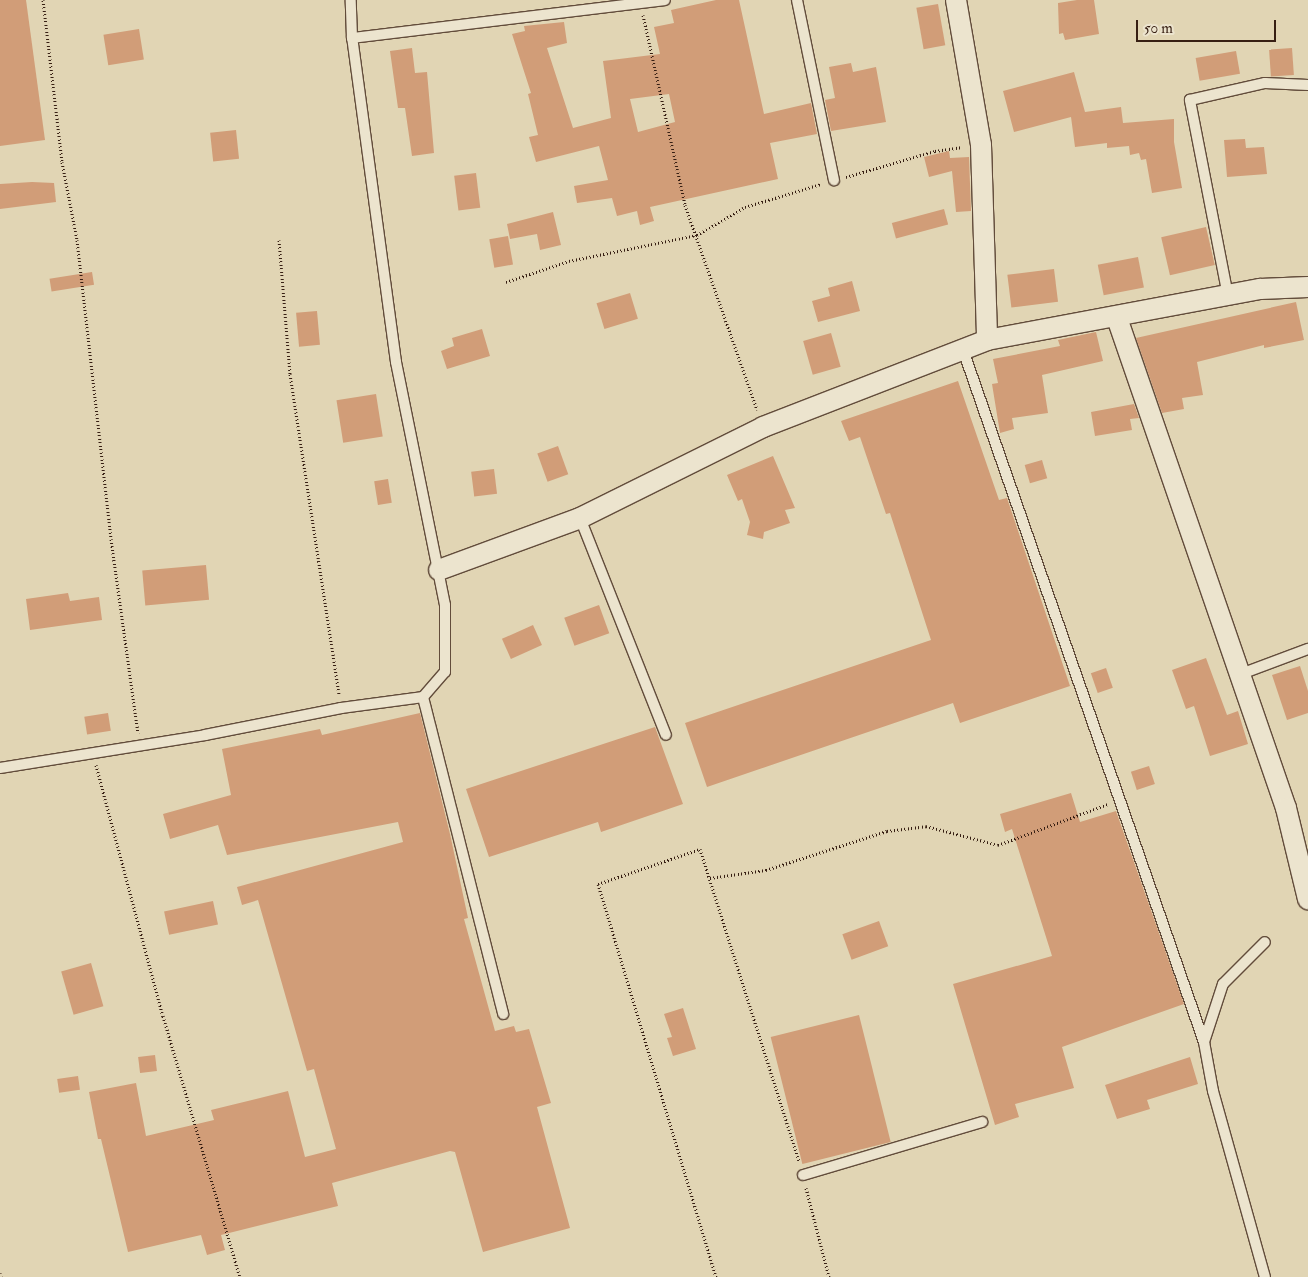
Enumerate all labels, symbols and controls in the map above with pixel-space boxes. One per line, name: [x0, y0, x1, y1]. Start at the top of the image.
scale bar: [1138, 10, 1278, 42]
text: 50 m: [1144, 19, 1173, 38]

